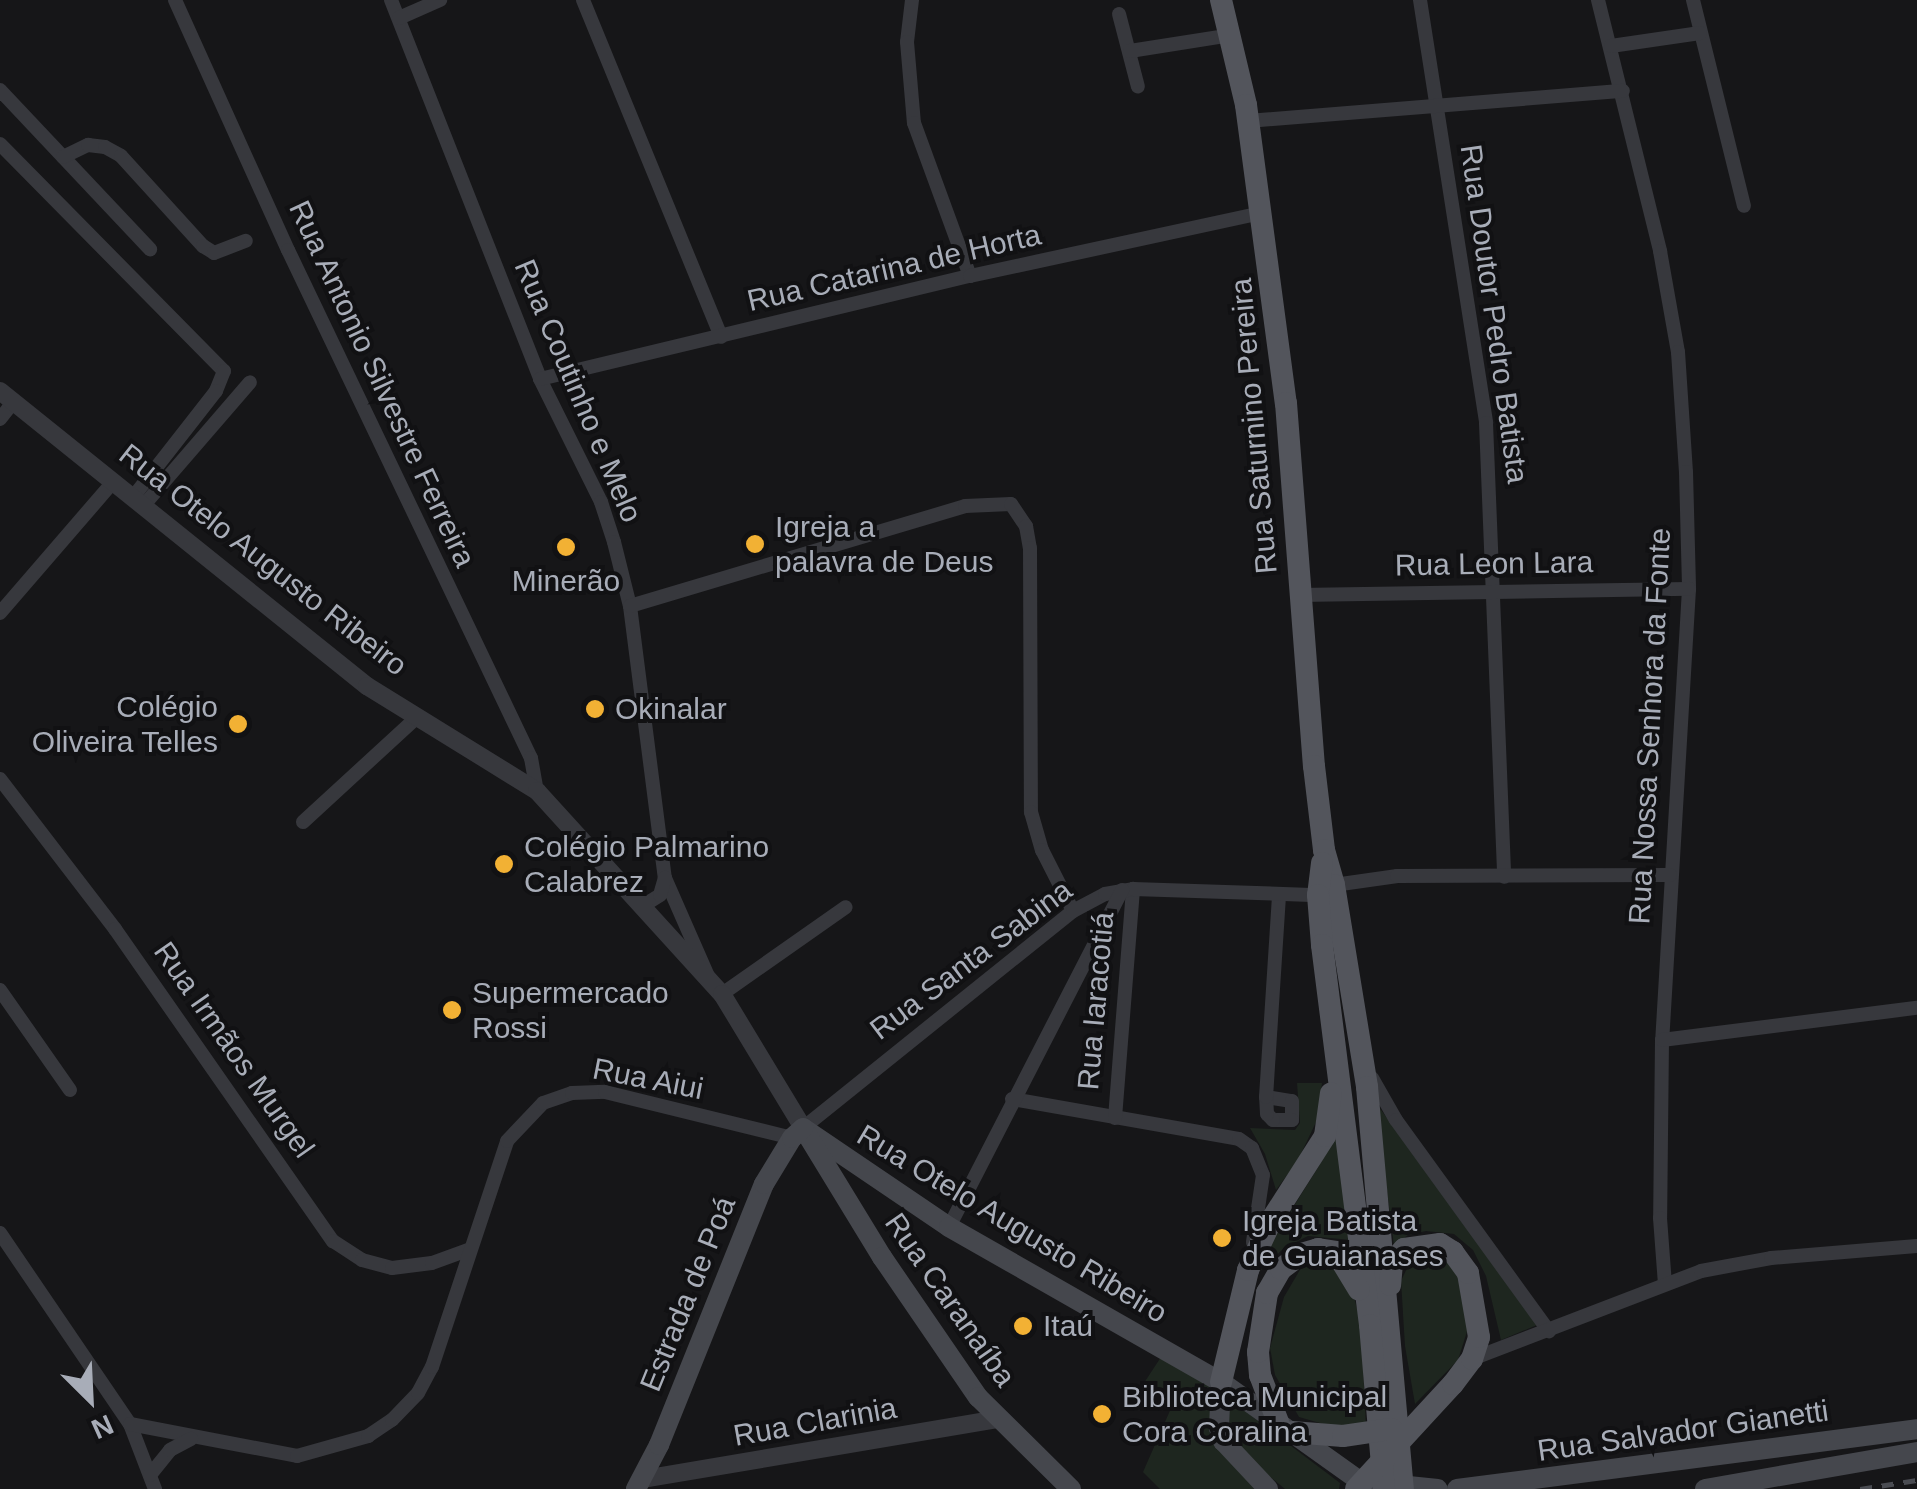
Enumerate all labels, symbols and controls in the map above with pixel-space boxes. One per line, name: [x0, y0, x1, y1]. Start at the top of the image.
street label: Rua Doutor Pedro Batista: [1452, 142, 1536, 486]
street label: Rua Antonio Silvestre Ferreira: [281, 194, 483, 574]
street label: Rua Catarina de Horta: [744, 217, 1044, 319]
street label: Rua Coutinho e Melo: [506, 254, 650, 528]
street label: Rua Saturnino Pereira: [1223, 277, 1285, 575]
street label: Rua Otelo Augusto Ribeiro: [111, 436, 415, 684]
place label: Igreja a palavra de Deus: [775, 509, 993, 580]
street label: Rua Nossa Senhora da Fonte: [1622, 527, 1678, 925]
marker: Igreja a palavra de Deus: [744, 533, 766, 555]
marker: Minerão: [555, 536, 577, 558]
street label: Rua Leon Lara: [1394, 544, 1594, 584]
place label: Minerão: [512, 563, 620, 599]
place label: Colégio Oliveira Telles: [31, 689, 218, 760]
place label: Okinalar: [615, 691, 727, 727]
marker: Okinalar: [584, 698, 606, 720]
marker: Colégio Oliveira Telles: [227, 713, 249, 735]
place label: Colégio Palmarino Calabrez: [524, 829, 769, 900]
marker: Colégio Palmarino Calabrez: [493, 853, 515, 875]
street label: Rua Santa Sabina: [863, 872, 1079, 1048]
street label: Rua Iaracotiá: [1070, 911, 1122, 1091]
street label: Rua Irmãos Murgel: [146, 935, 322, 1165]
place label: Supermercado Rossi: [472, 975, 669, 1046]
marker: Supermercado Rossi: [441, 999, 463, 1021]
street label: Rua Aiui: [589, 1051, 707, 1107]
street label: Rua Otelo Augusto Ribeiro: [850, 1117, 1174, 1331]
street label: Estrada de Poá: [633, 1191, 743, 1397]
place label: Igreja Batista de Guaianases: [1242, 1203, 1444, 1274]
street label: Rua Caranaíba: [877, 1206, 1023, 1394]
marker: Igreja Batista de Guaianases: [1211, 1227, 1233, 1249]
place label: Itaú: [1043, 1308, 1093, 1344]
marker: Itaú: [1012, 1315, 1034, 1337]
north arrow: [40, 1349, 140, 1449]
place label: Biblioteca Municipal Cora Coralina: [1122, 1379, 1387, 1450]
street label: Rua Clarinia: [731, 1390, 899, 1454]
street label: Rua Salvador Gianetti: [1535, 1393, 1831, 1469]
marker: Biblioteca Municipal Cora Coralina: [1091, 1403, 1113, 1425]
text: N: [87, 1409, 118, 1445]

